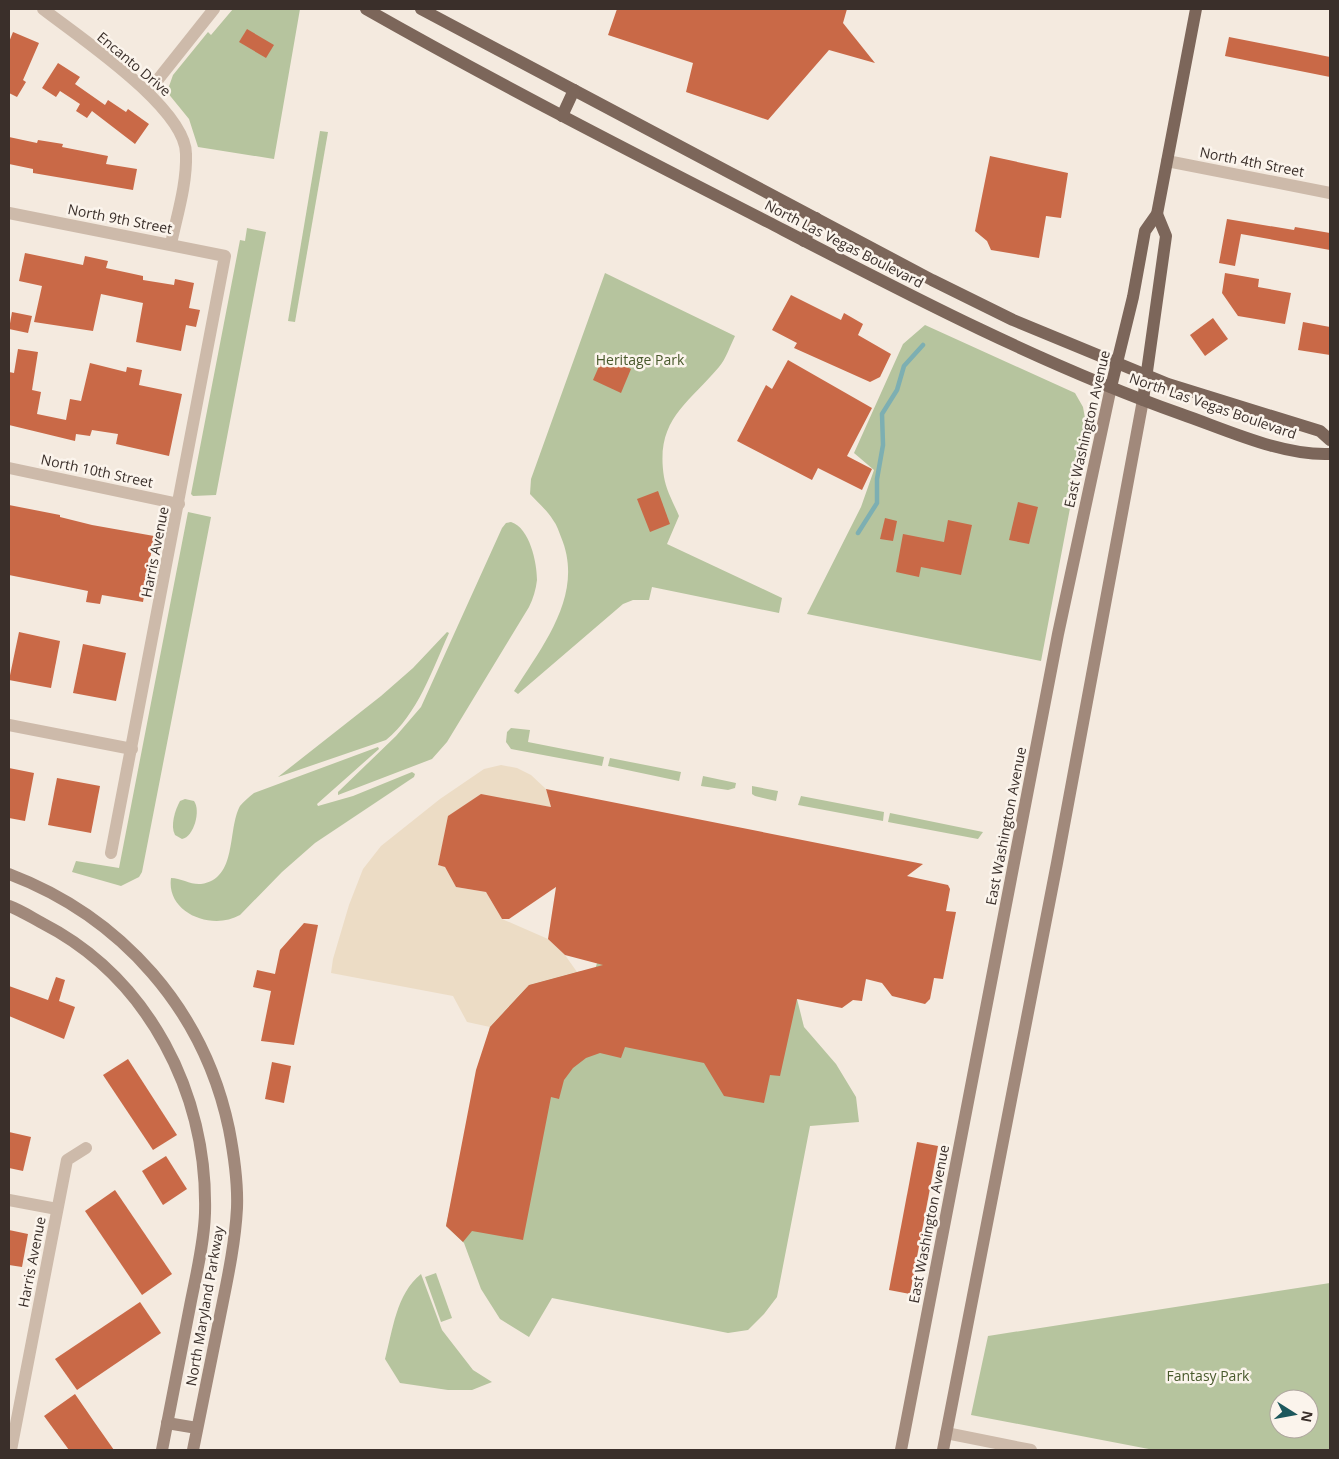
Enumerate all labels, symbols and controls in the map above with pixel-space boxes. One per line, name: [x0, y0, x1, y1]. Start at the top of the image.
street label: Encanto Drive: [93, 27, 175, 100]
street label: North 4th Street: [1198, 142, 1306, 181]
street label: North Las Vegas Boulevard: [762, 195, 927, 292]
street label: North 9th Street: [66, 199, 174, 238]
street label: East Washington Avenue: [1059, 348, 1114, 509]
park label: Heritage Park: [596, 350, 685, 369]
street label: North Las Vegas Boulevard: [1127, 368, 1299, 443]
street label: North 10th Street: [39, 449, 155, 492]
street label: Harris Avenue: [136, 505, 173, 599]
street label: East Washington Avenue: [981, 745, 1030, 907]
street label: East Washington Avenue: [904, 1143, 953, 1305]
street label: Harris Avenue: [13, 1215, 50, 1309]
street label: North Maryland Parkway: [181, 1224, 228, 1387]
park label: Fantasy Park: [1167, 1366, 1250, 1385]
north arrow: [1269, 1389, 1319, 1439]
text: N: [1297, 1409, 1318, 1424]

